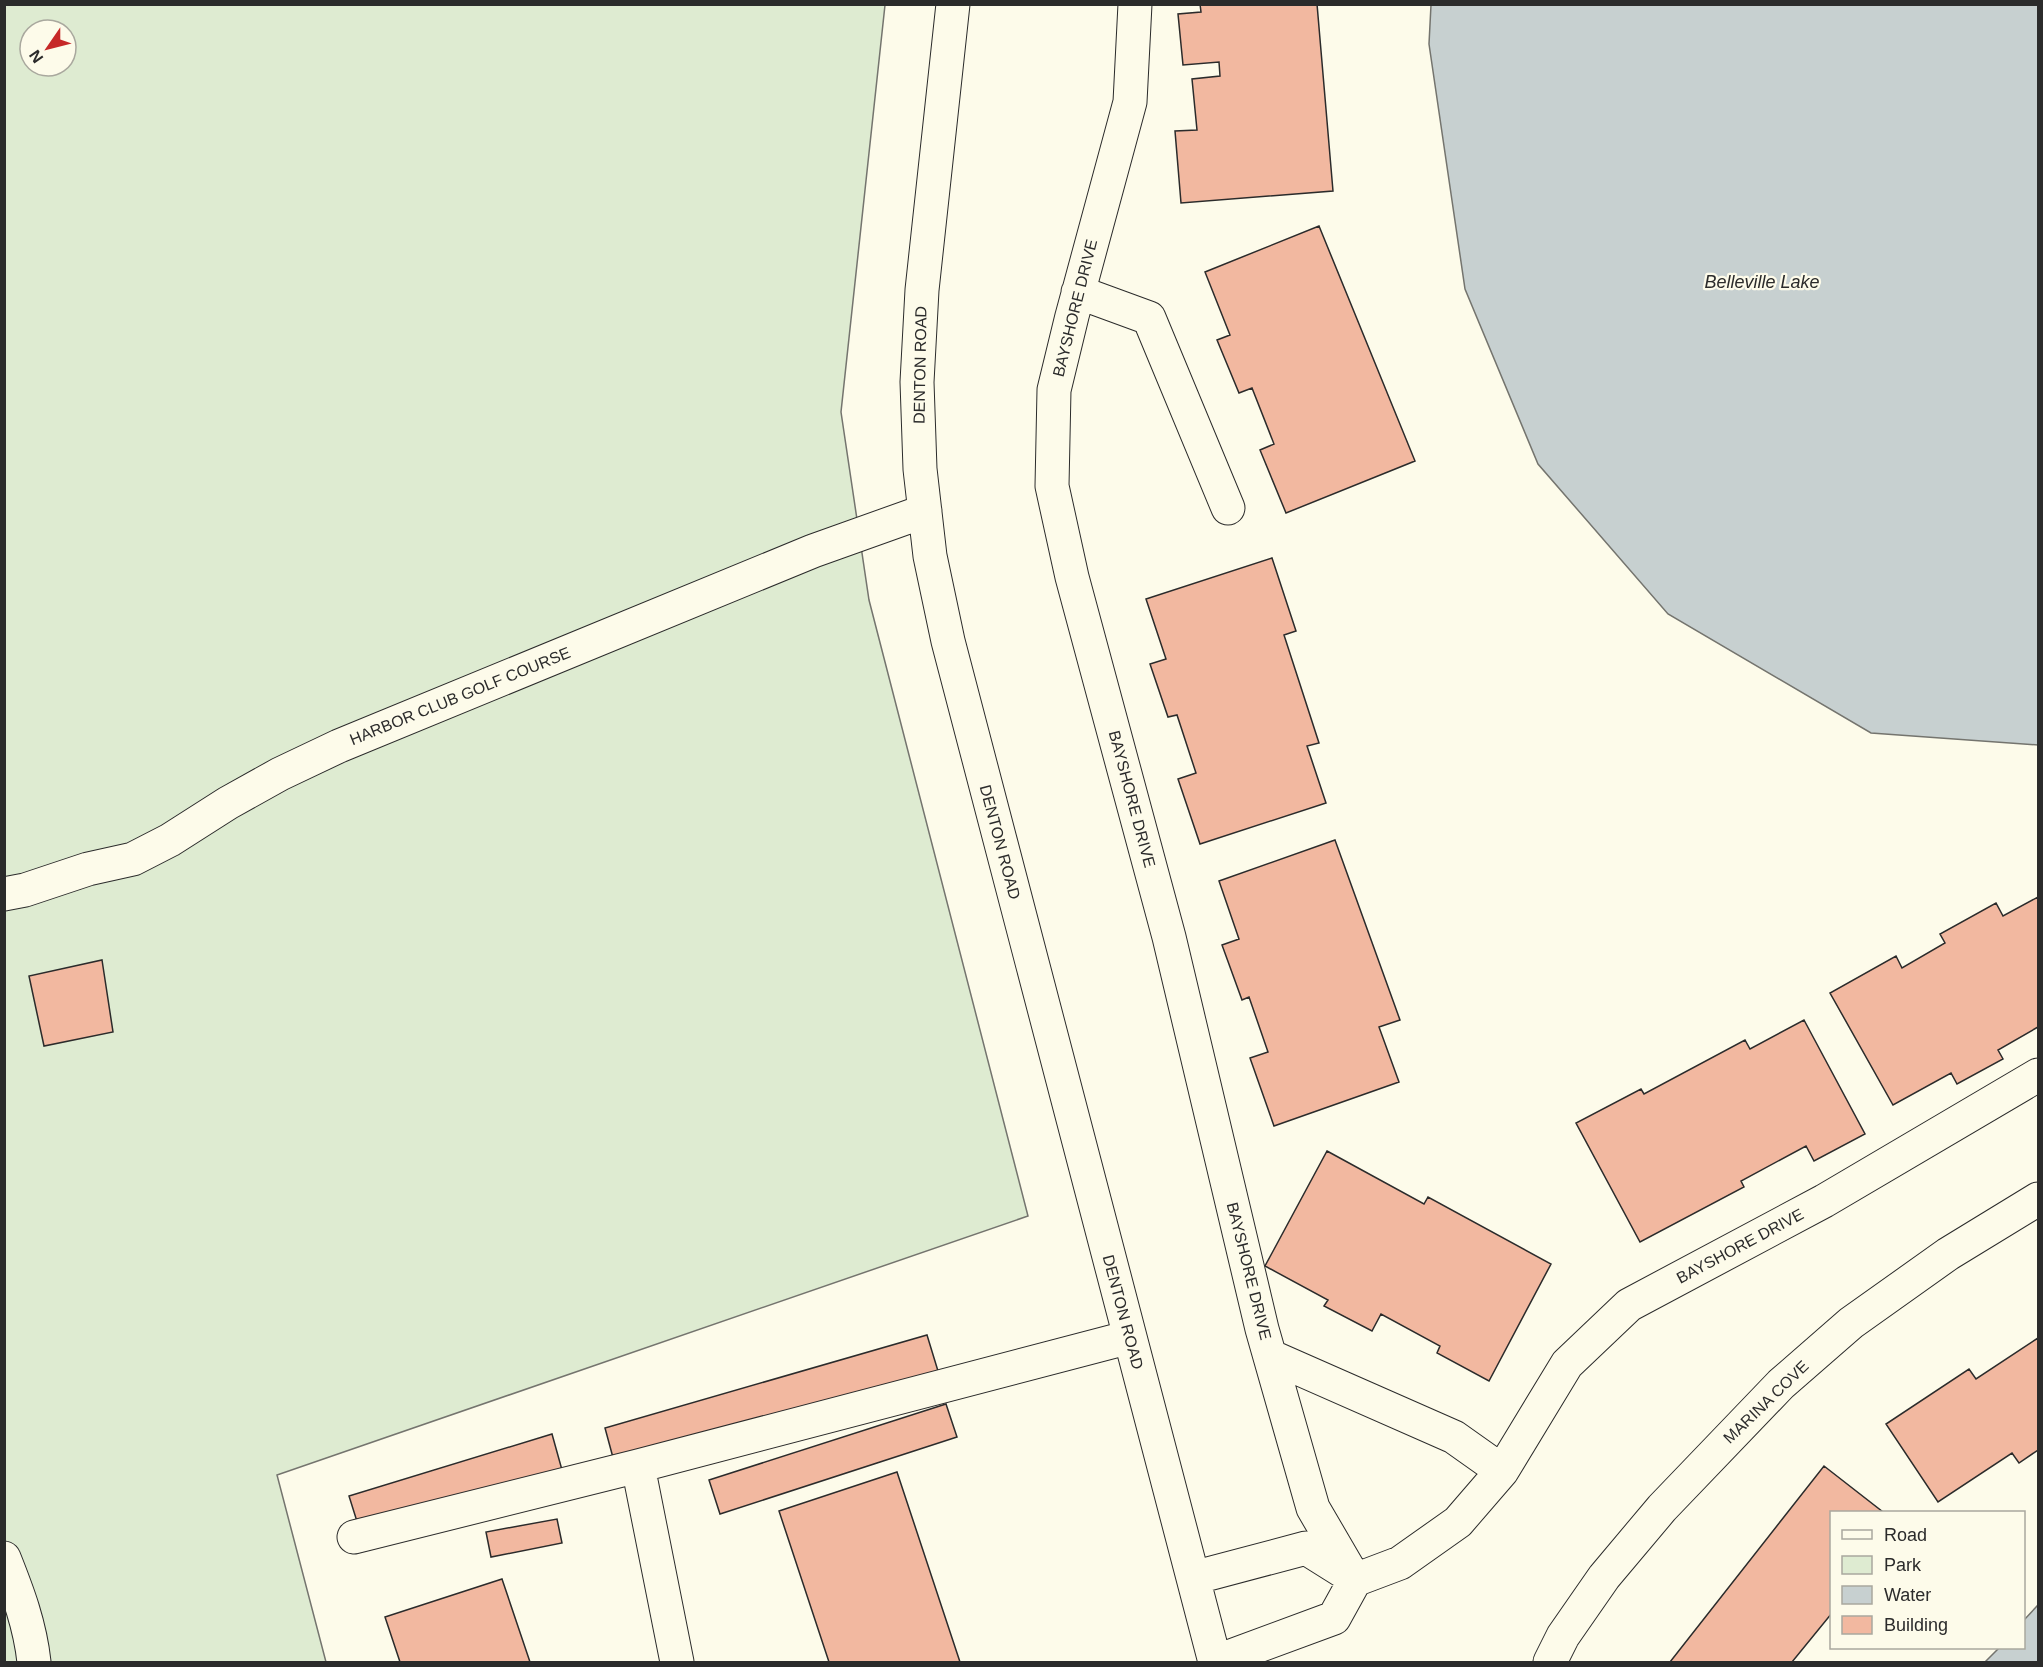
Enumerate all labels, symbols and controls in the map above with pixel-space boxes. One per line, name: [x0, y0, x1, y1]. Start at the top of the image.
north arrow: [18, 18, 78, 78]
text: N: [26, 47, 46, 66]
street label: BAYSHORE DRIVE: [1050, 237, 1100, 379]
water label: Belleville Lake: [1704, 272, 1820, 292]
street label: DENTON ROAD: [910, 306, 930, 424]
street label: HARBOR CLUB GOLF COURSE: [347, 644, 573, 748]
street label: BAYSHORE DRIVE: [1106, 729, 1158, 869]
street label: DENTON ROAD: [977, 783, 1023, 901]
street label: BAYSHORE DRIVE: [1224, 1200, 1274, 1342]
street label: BAYSHORE DRIVE: [1674, 1205, 1806, 1287]
street label: DENTON ROAD: [1100, 1253, 1146, 1371]
street label: MARINA COVE: [1720, 1357, 1812, 1447]
legend: [1830, 1511, 2025, 1649]
text: Road: [1884, 1525, 1927, 1545]
text: Park: [1884, 1555, 1922, 1575]
text: Water: [1884, 1585, 1931, 1605]
text: Building: [1884, 1615, 1948, 1635]

